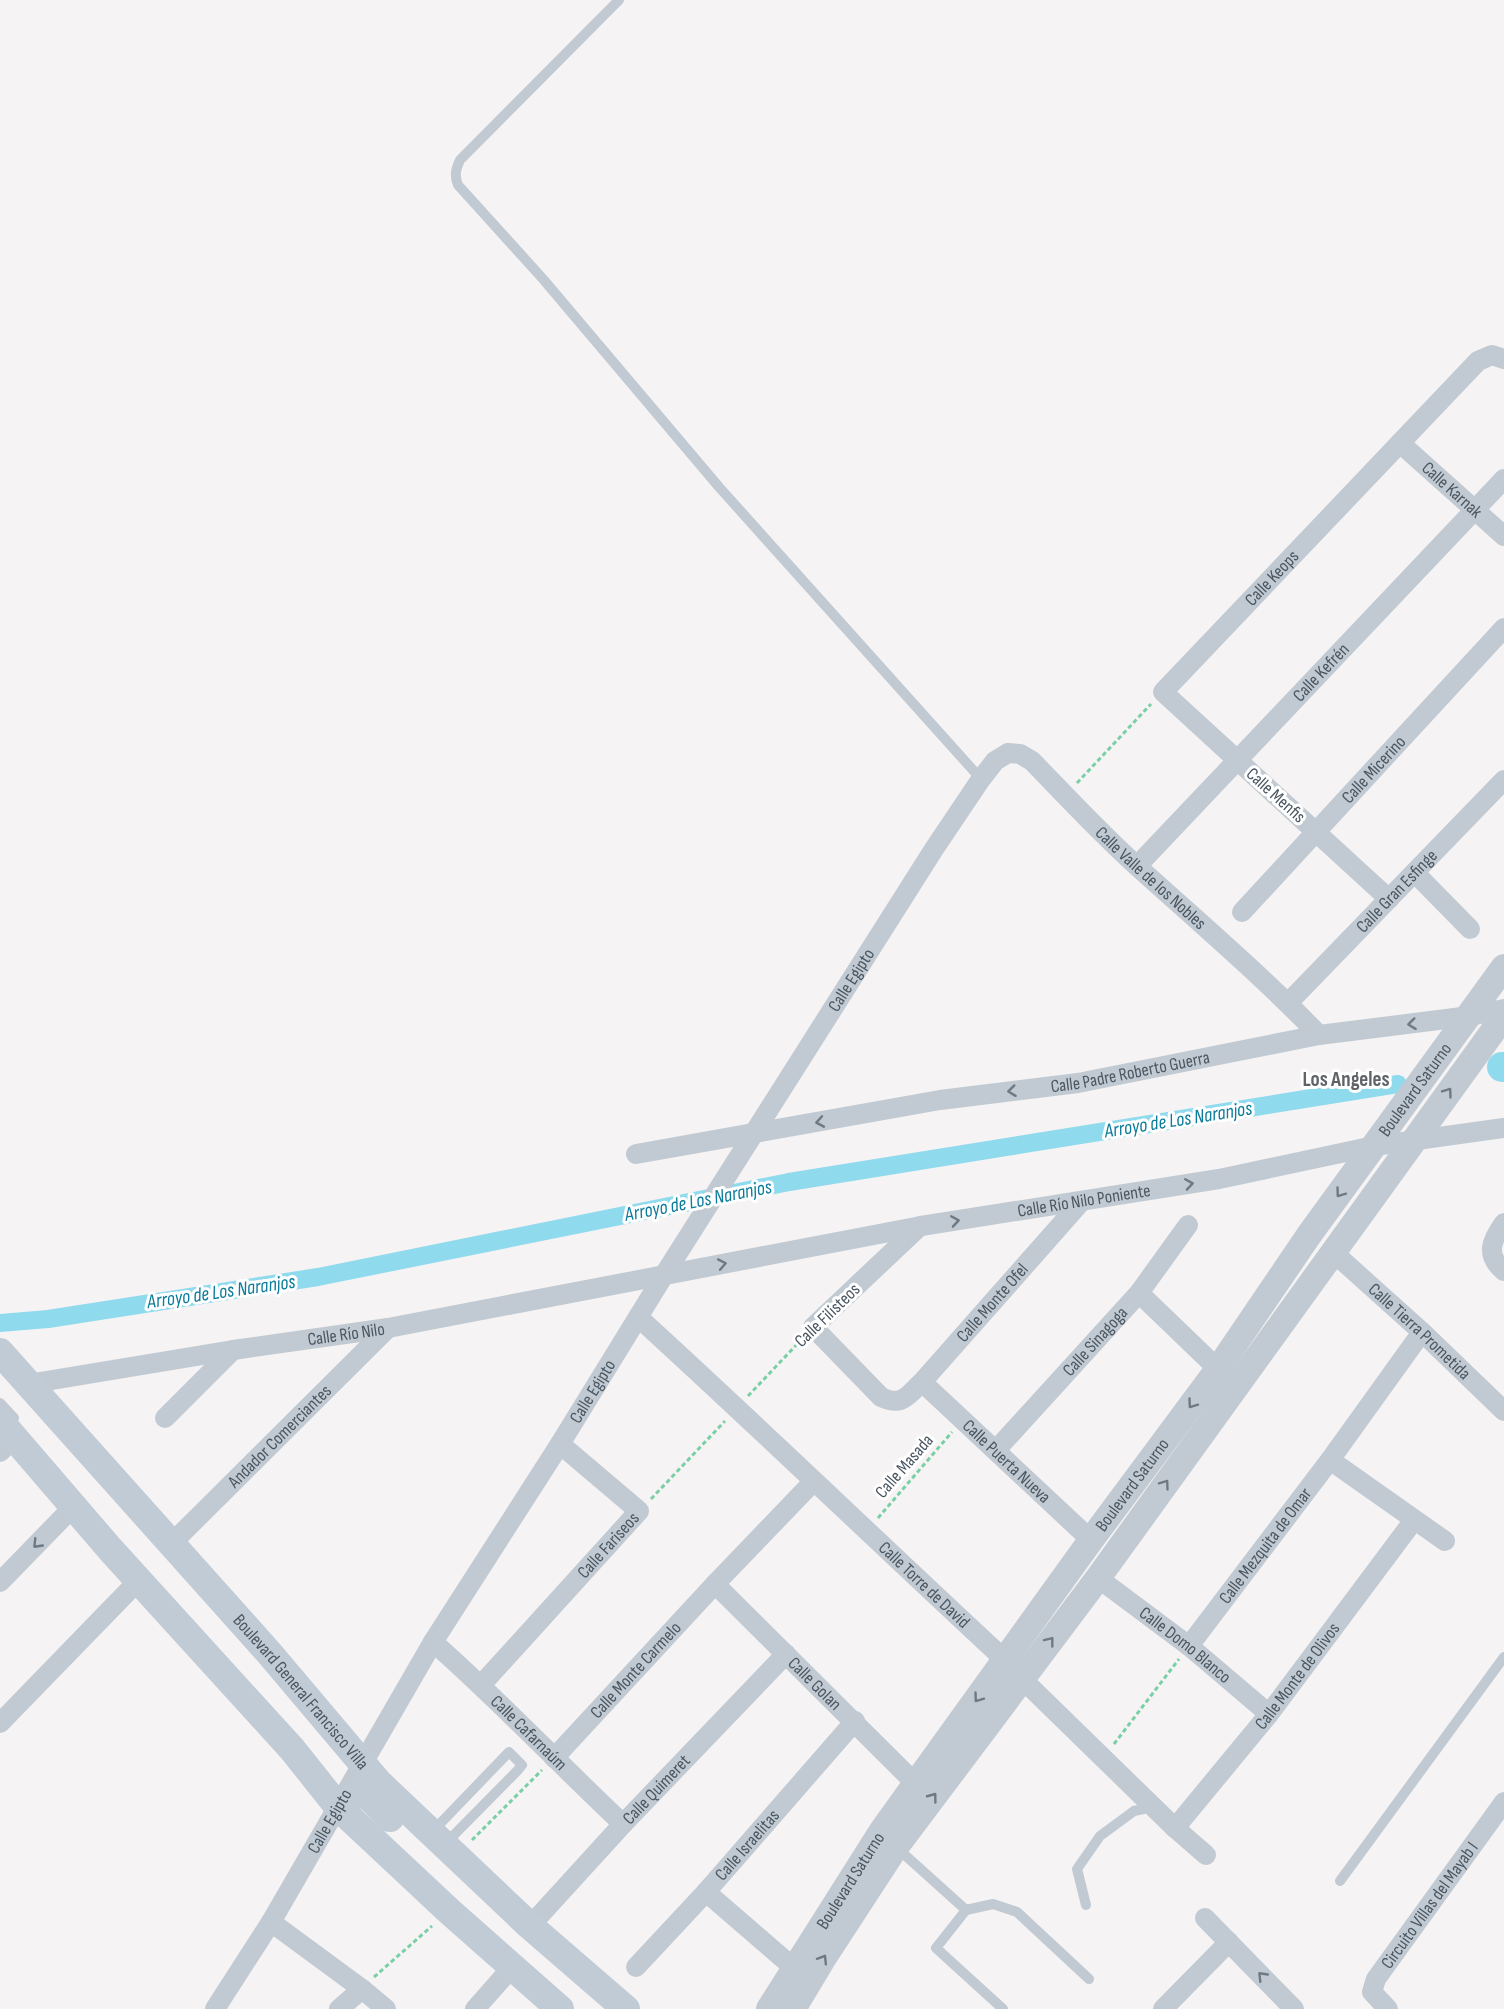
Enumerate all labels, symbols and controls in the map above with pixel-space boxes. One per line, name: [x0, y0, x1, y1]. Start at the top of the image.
street label: Calle Karnak: [1417, 458, 1486, 523]
street label: Calle Keops: [1241, 546, 1303, 610]
street label: Calle Kefrén: [1289, 639, 1354, 706]
street label: Calle Micerino: [1338, 732, 1410, 808]
street label: Calle Menfis: [1242, 763, 1309, 827]
street label: Calle Valle de los Nobles: [1091, 822, 1210, 934]
street label: Calle Gran Esfinge: [1352, 845, 1442, 937]
street label: Calle Egipto: [824, 945, 879, 1016]
one-way arrow: [1407, 1017, 1416, 1029]
street label: Boulevard Saturno: [1374, 1039, 1456, 1141]
street label: Calle Padre Roberto Guerra: [1050, 1047, 1211, 1097]
district label: Los Angeles: [1302, 1067, 1390, 1092]
one-way arrow: [1008, 1084, 1017, 1097]
one-way arrow: [1441, 1088, 1452, 1099]
water label: Arroyo de Los Naranjos: [1102, 1096, 1254, 1144]
one-way arrow: [815, 1115, 825, 1128]
water label: Arroyo de Los Naranjos: [622, 1175, 774, 1227]
one-way arrow: [1184, 1178, 1194, 1190]
street label: Calle Río Nilo Poniente: [1016, 1180, 1152, 1222]
one-way arrow: [1336, 1186, 1347, 1197]
one-way arrow: [950, 1215, 960, 1227]
one-way arrow: [717, 1258, 727, 1271]
street label: Calle Monte Ofel: [952, 1259, 1033, 1347]
water label: Arroyo de Los Naranjos: [145, 1270, 297, 1314]
street label: Calle Filisteos: [790, 1279, 864, 1352]
street label: Calle Tierra Prometida: [1364, 1279, 1475, 1384]
street label: Calle Sinagoga: [1059, 1303, 1132, 1381]
street label: Calle Río Nilo: [306, 1319, 386, 1350]
street label: Calle Egipto: [565, 1356, 620, 1427]
street label: Andador Comerciantes: [223, 1380, 336, 1493]
one-way arrow: [1188, 1398, 1199, 1409]
street label: Calle Puerta Nueva: [958, 1415, 1055, 1508]
street label: Calle Masada: [871, 1430, 938, 1502]
street label: Boulevard Saturno: [1091, 1434, 1174, 1536]
one-way arrow: [1158, 1480, 1169, 1491]
street label: Calle Mezquita de Omar: [1215, 1484, 1316, 1608]
street label: Calle Fariseos: [573, 1508, 644, 1583]
one-way arrow: [33, 1536, 44, 1547]
street label: Calle Torre de David: [874, 1537, 974, 1633]
street label: Calle Domo Blanco: [1135, 1603, 1235, 1688]
street label: Boulevard General Francisco Villa: [228, 1610, 373, 1774]
street label: Calle Monte Carmelo: [586, 1618, 686, 1723]
street label: Calle Monte de Olivos: [1251, 1619, 1344, 1734]
one-way arrow: [1042, 1637, 1053, 1648]
street label: Calle Golan: [784, 1653, 846, 1715]
street label: Calle Cafarnaúm: [486, 1691, 571, 1775]
one-way arrow: [974, 1691, 985, 1702]
street label: Calle Quimeret: [618, 1750, 695, 1829]
street label: Calle Egipto: [303, 1786, 357, 1857]
one-way arrow: [925, 1793, 936, 1804]
street label: Calle Israelitas: [711, 1805, 784, 1885]
street label: Boulevard Saturno: [812, 1829, 889, 1933]
street label: Circuito Villas del Mayab I: [1377, 1838, 1483, 1973]
one-way arrow: [816, 1955, 828, 1965]
one-way arrow: [1258, 1972, 1269, 1983]

